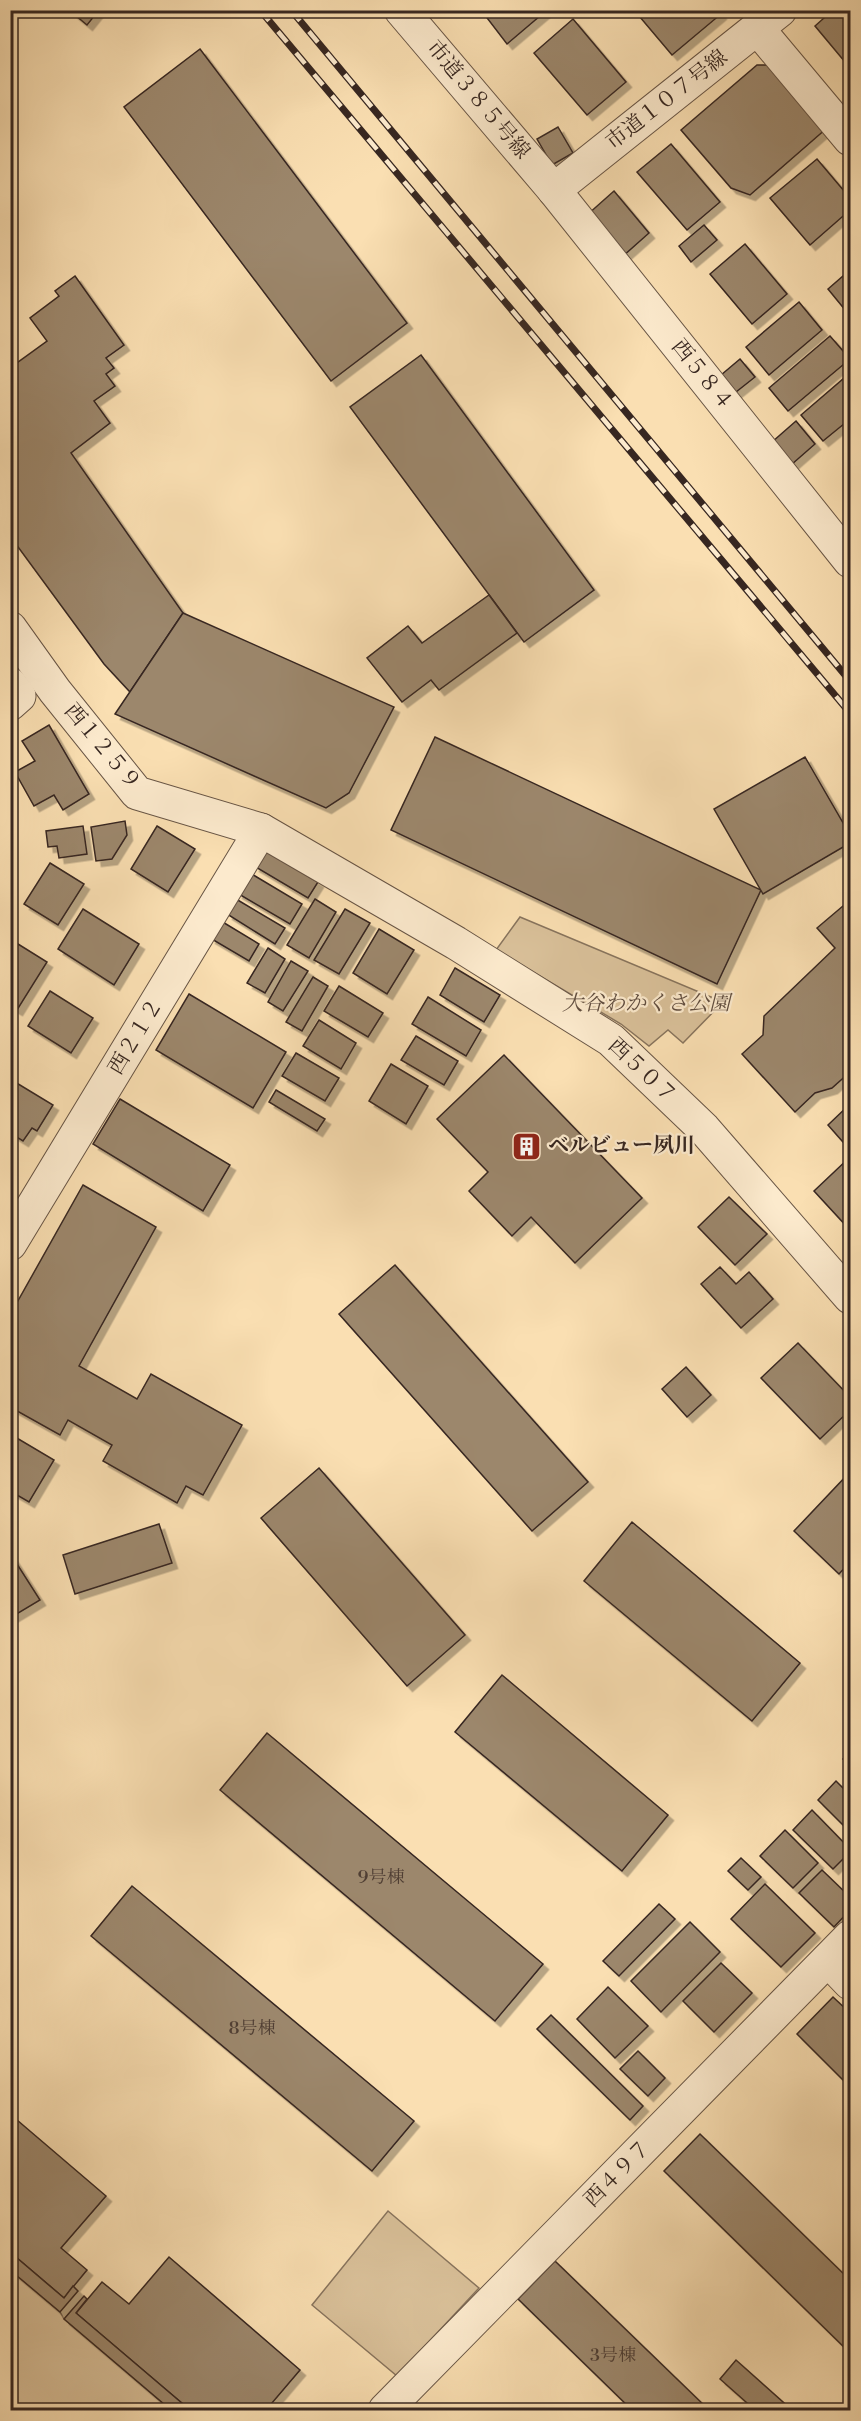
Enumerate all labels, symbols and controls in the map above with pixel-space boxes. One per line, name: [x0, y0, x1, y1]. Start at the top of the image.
street label: 市道３８５号線: [421, 35, 535, 165]
street label: 市道１０７号線: [601, 45, 733, 155]
street label: 西５８４: [665, 334, 739, 416]
street label: 西１２５９: [58, 698, 146, 796]
park label: 大谷わかくさ公園: [562, 991, 733, 1017]
street label: 西２１２: [103, 994, 169, 1080]
street label: 西５０７: [602, 1033, 682, 1109]
building icon: ベルビュー夙川: [511, 1130, 543, 1162]
place label: ベルビュー夙川: [548, 1133, 695, 1159]
house number: 9号棟: [358, 1866, 404, 1889]
house number: 8号棟: [228, 2017, 276, 2040]
street label: 西４９７: [579, 2135, 657, 2213]
house number: 3号棟: [590, 2344, 636, 2367]

